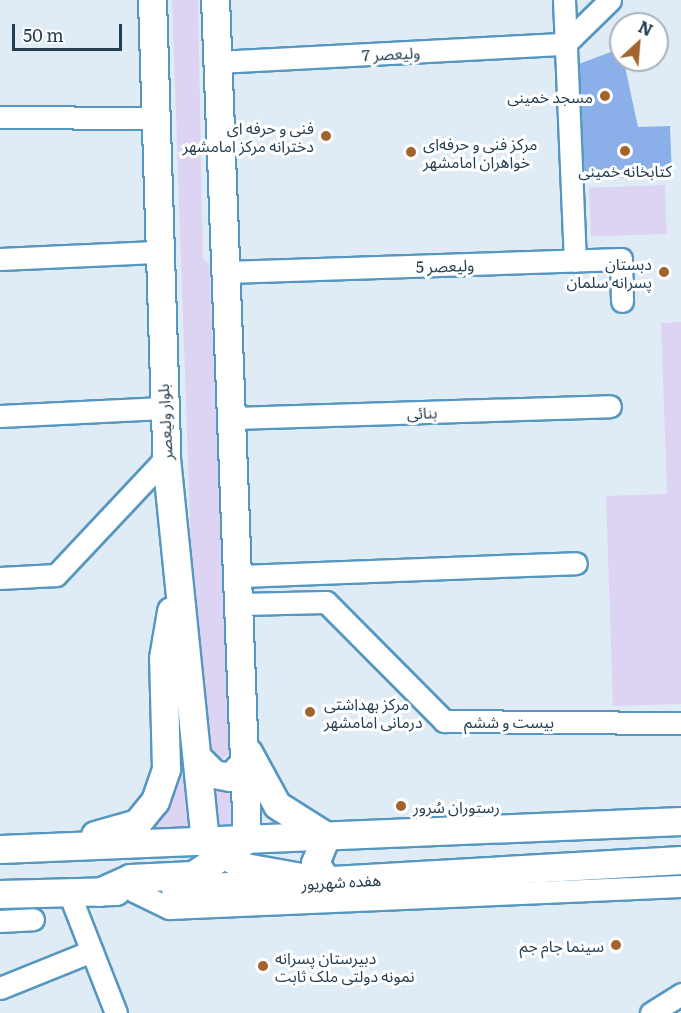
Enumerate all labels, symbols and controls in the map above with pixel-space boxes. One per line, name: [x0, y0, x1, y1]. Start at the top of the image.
scale bar: [15, 12, 124, 50]
north arrow: [609, 12, 669, 72]
text: N: [635, 14, 657, 41]
text: 50 m: [23, 21, 64, 48]
street label: ولیعصر 7: [361, 42, 421, 64]
place label: مسجد خمینی: [507, 86, 593, 106]
marker: مسجد خمینی: [598, 89, 612, 103]
place label: فنی و حرفه ای دخترانه مرکز امامشهر: [182, 117, 314, 155]
marker: فنی و حرفه ای دخترانه مرکز امامشهر: [319, 129, 333, 143]
place label: مرکز فنی و حرفه‌ای خواهران امامشهر: [423, 133, 537, 171]
marker: کتابخانه خمینی: [618, 144, 632, 158]
marker: مرکز فنی و حرفه‌ای خواهران امامشهر: [404, 145, 418, 159]
place label: کتابخانه خمینی: [578, 160, 672, 180]
place label: دبستان پسرانه سلمان: [566, 253, 652, 291]
street label: ولیعصر 5: [415, 254, 475, 276]
marker: دبستان پسرانه سلمان: [657, 265, 671, 279]
street label: بلوار ولیعصر: [152, 383, 176, 461]
street label: بنائی: [406, 402, 438, 422]
place label: مرکز بهداشتی درمانی امامشهر: [324, 693, 423, 731]
marker: مرکز بهداشتی درمانی امامشهر: [301, 703, 319, 721]
street label: بیست و ششم: [464, 711, 554, 731]
place label: رستوران سُرور: [413, 796, 500, 816]
marker: رستوران سُرور: [394, 799, 408, 813]
street label: هفده شهریور: [301, 869, 381, 893]
place label: سینما جام جم: [519, 935, 604, 955]
marker: سینما جام جم: [609, 938, 623, 952]
place label: دبیرستان پسرانه نمونه دولتی ملک ثابت: [275, 947, 415, 985]
marker: دبیرستان پسرانه نمونه دولتی ملک ثابت: [256, 959, 270, 973]

